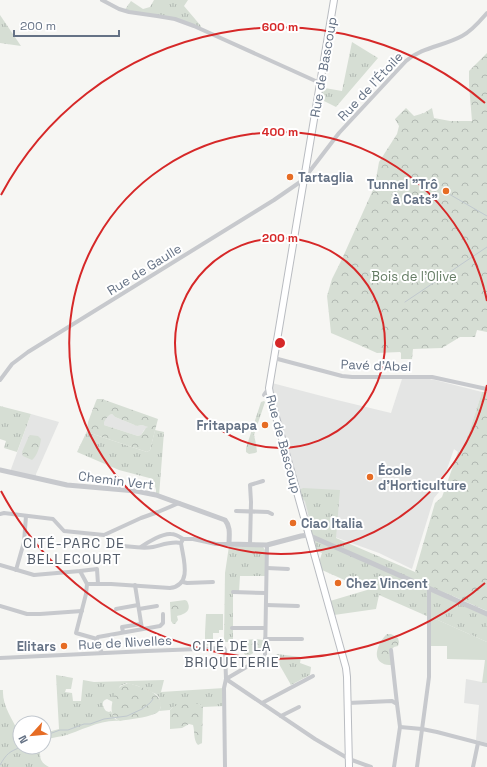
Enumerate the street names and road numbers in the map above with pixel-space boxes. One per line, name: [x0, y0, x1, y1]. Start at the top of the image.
street label: Rue de Bascoup: [306, 16, 341, 119]
street label: Rue de l'Étoile: [334, 48, 407, 124]
street label: Rue de Gaulle: [104, 240, 185, 299]
street label: Pavé d'Abel: [340, 356, 412, 375]
street label: Rue de Bascoup: [262, 393, 305, 495]
street label: Chemin Vert: [77, 467, 155, 494]
street label: Rue de Nivelles: [78, 632, 172, 653]

